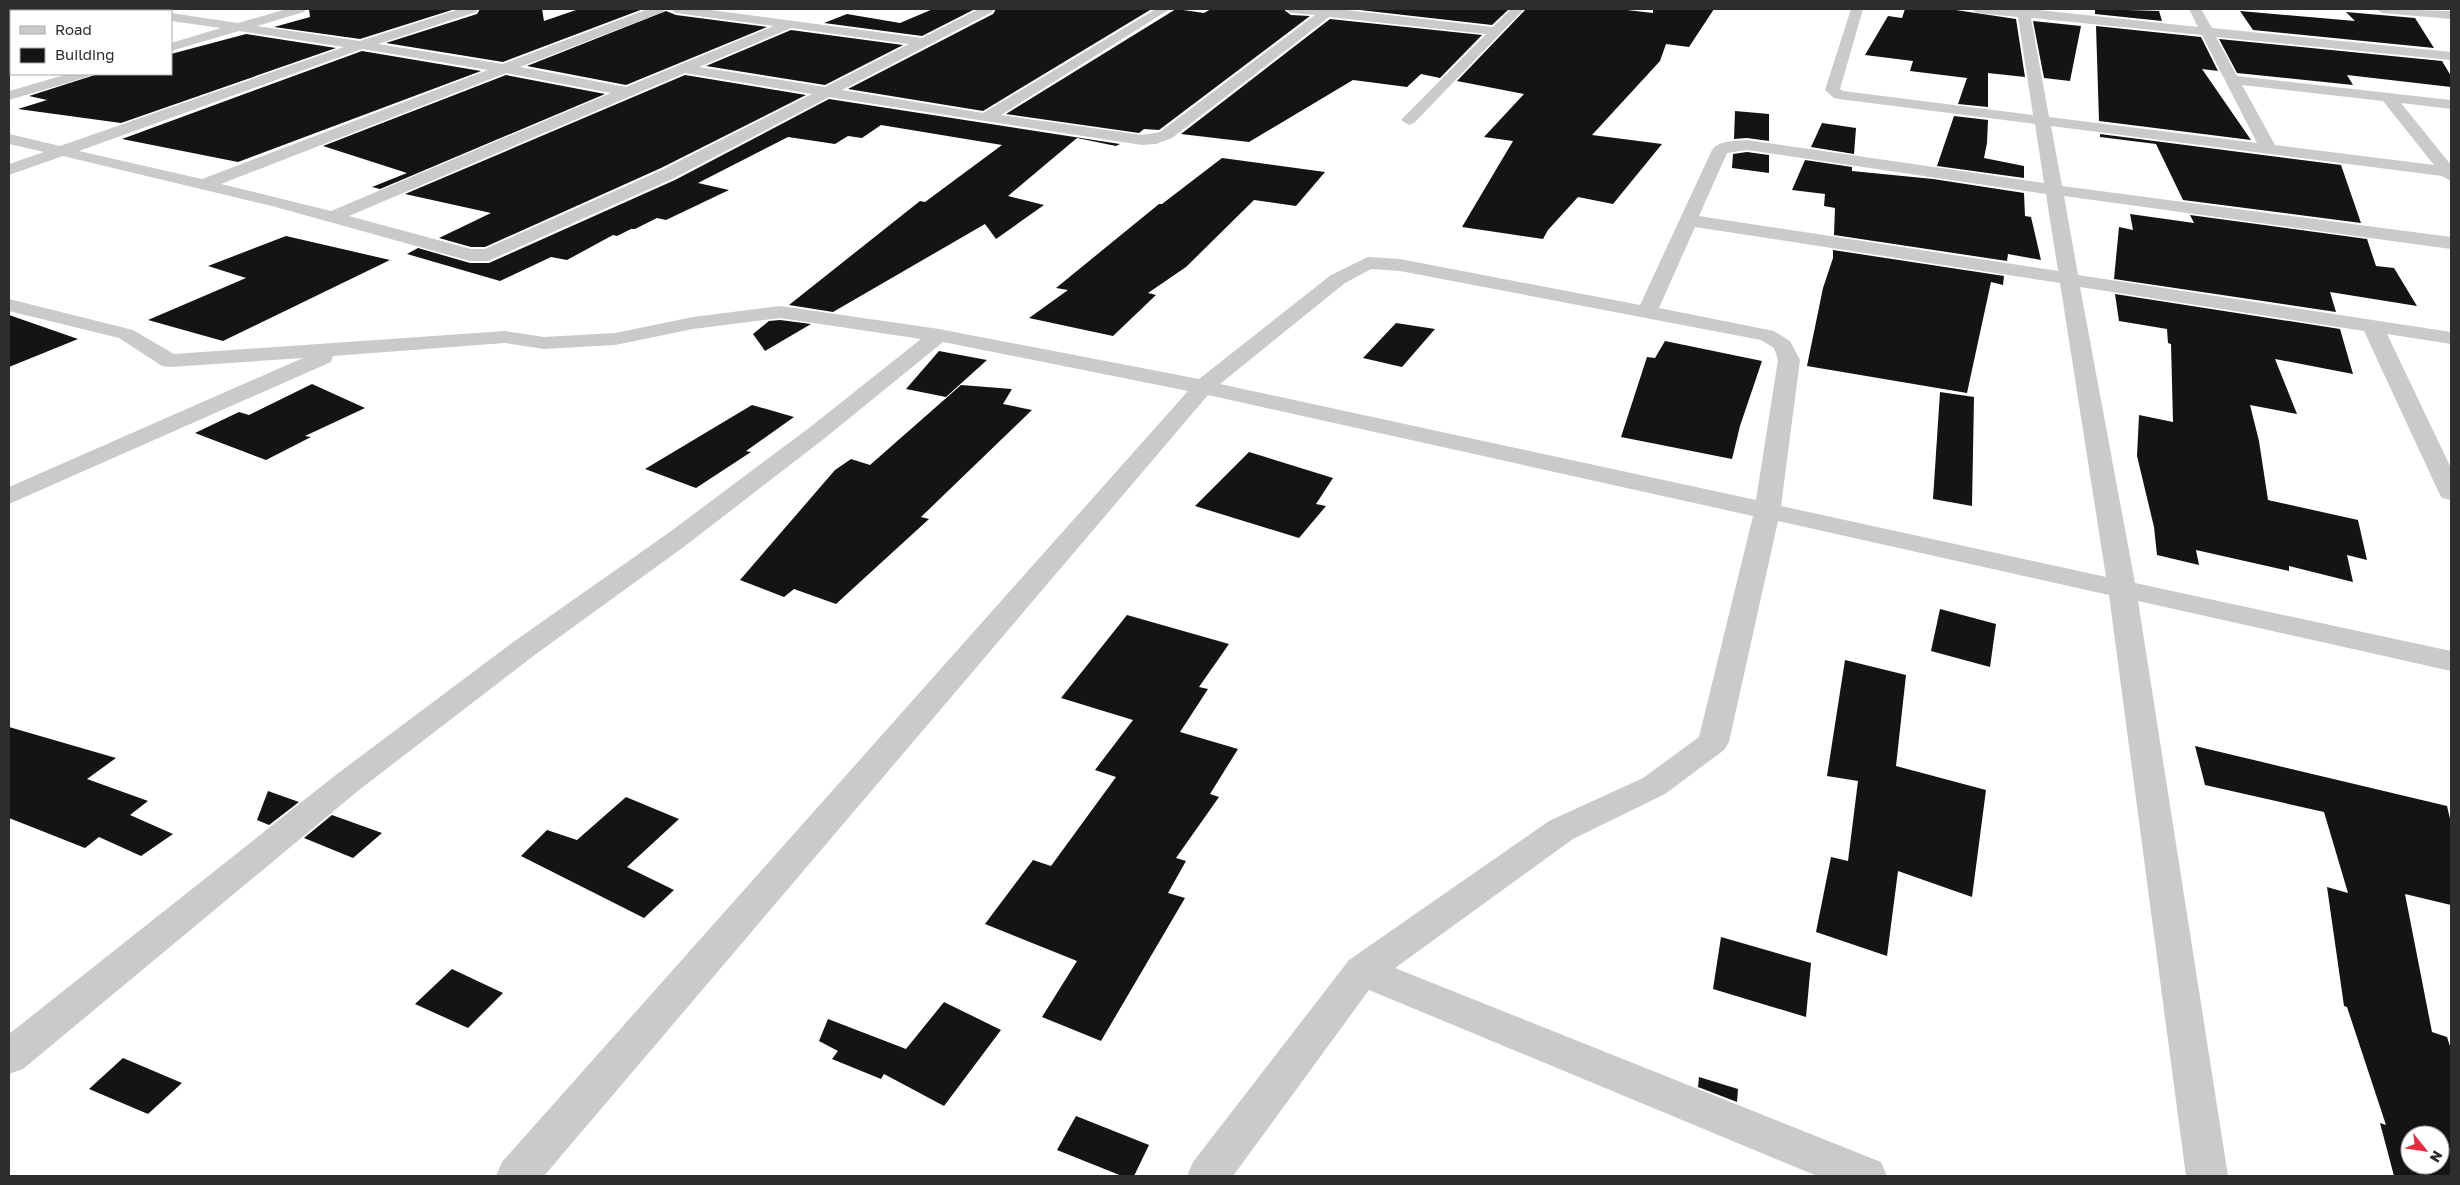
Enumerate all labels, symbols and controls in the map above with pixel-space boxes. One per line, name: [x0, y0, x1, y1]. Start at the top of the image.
legend: [10, 10, 172, 75]
text: Road: [55, 20, 92, 38]
text: Building: [55, 45, 115, 63]
north arrow: [2400, 1125, 2450, 1175]
text: N: [2427, 1148, 2447, 1166]

